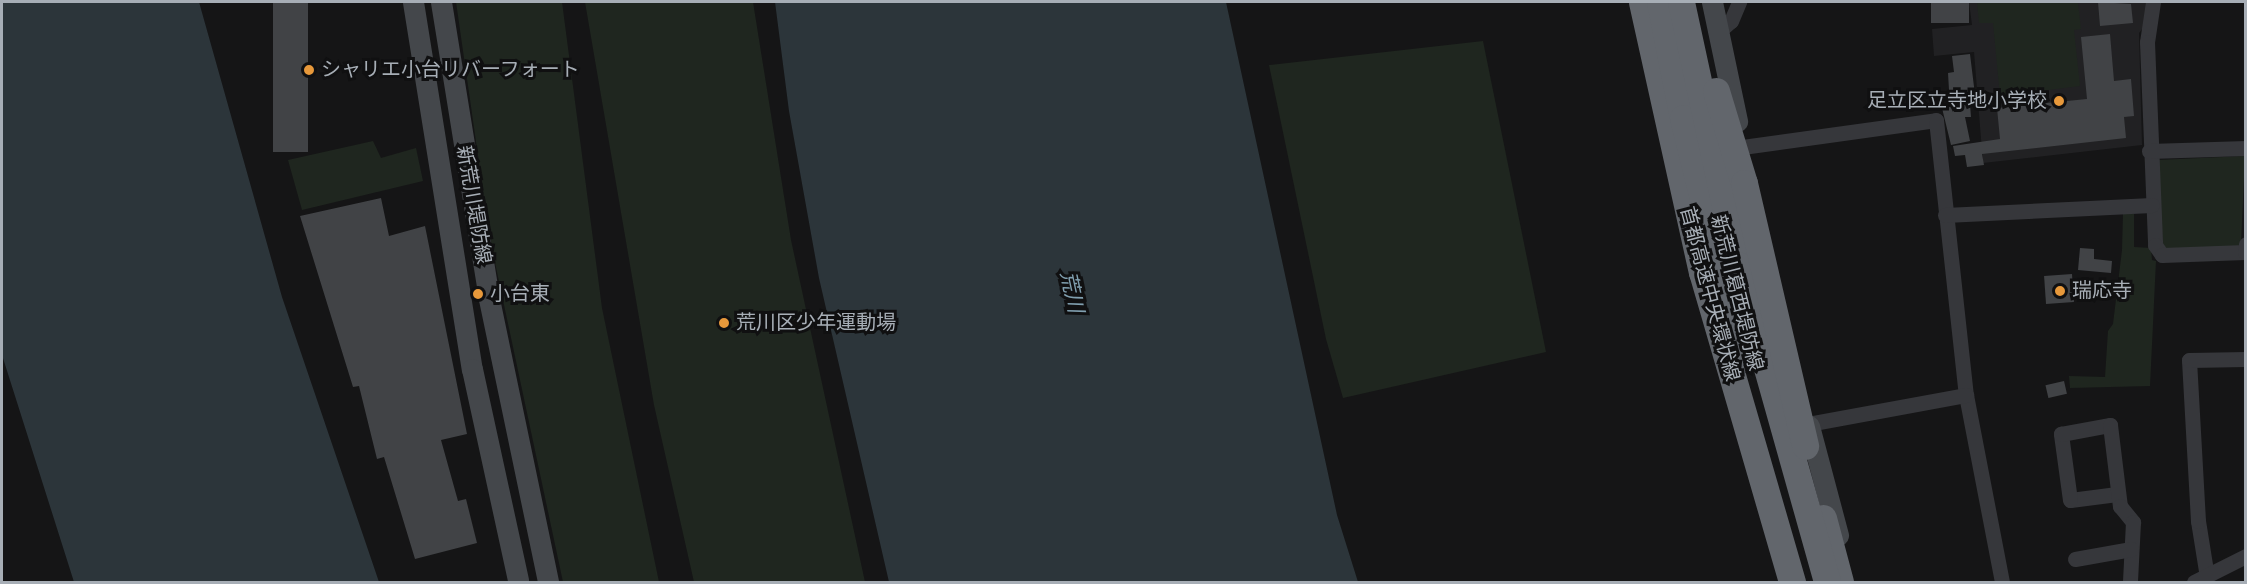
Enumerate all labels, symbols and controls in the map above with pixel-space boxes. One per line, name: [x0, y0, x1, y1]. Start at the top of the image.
place label: シャリエ小台リバーフォート: [321, 58, 581, 82]
marker: シャリエ小台リバーフォート: [302, 63, 316, 77]
place label: 足立区立寺地小学校: [1867, 89, 2047, 113]
marker: 足立区立寺地小学校: [2052, 94, 2066, 108]
street label: 新荒川堤防線: [451, 144, 495, 266]
street label: 首都高速中央環状線: [1674, 204, 1744, 384]
street label: 新荒川葛西堤防線: [1705, 212, 1767, 374]
water label: 荒川: [1054, 269, 1088, 315]
place label: 瑞応寺: [2072, 279, 2132, 303]
place label: 小台東: [490, 282, 550, 306]
marker: 瑞応寺: [2053, 284, 2067, 298]
marker: 小台東: [471, 287, 485, 301]
place label: 荒川区少年運動場: [736, 311, 896, 335]
marker: 荒川区少年運動場: [717, 316, 731, 330]

